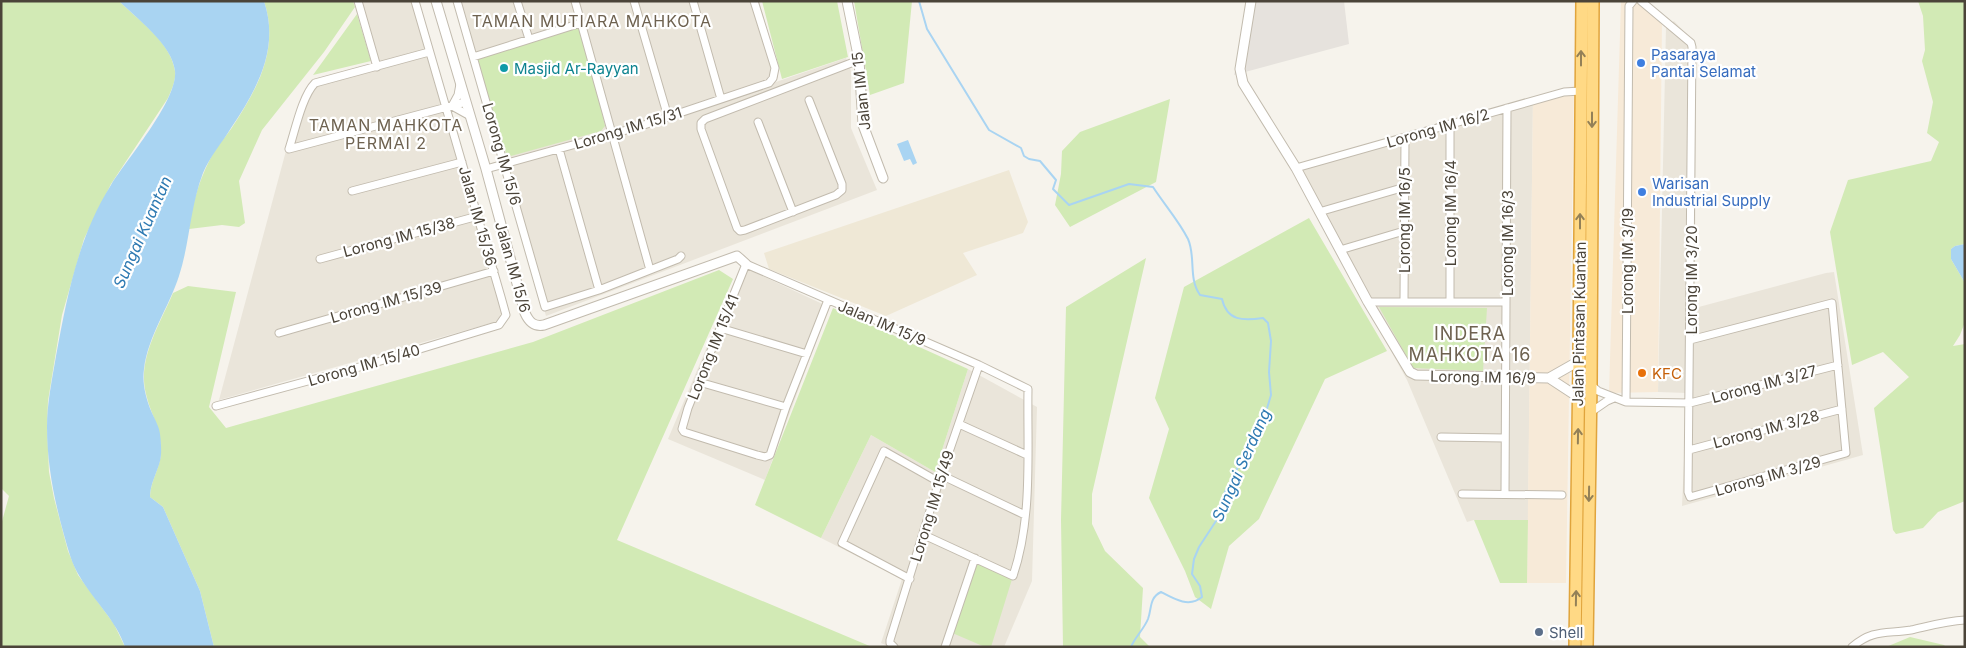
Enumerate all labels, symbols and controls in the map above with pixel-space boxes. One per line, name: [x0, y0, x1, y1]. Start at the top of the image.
district label: TAMAN MUTIARA MAHKOTA: [472, 11, 712, 31]
place label: Pasaraya Pantai Selamat: [1651, 45, 1756, 81]
one-way arrow: [1576, 50, 1586, 66]
street label: Jalan IM 15: [847, 51, 875, 131]
marker: Pasaraya Pantai Selamat: [1635, 57, 1647, 69]
place label: Masjid Ar-Rayyan: [514, 59, 639, 78]
marker: Masjid Ar-Rayyan: [498, 62, 510, 74]
street label: Lorong IM 15/6: [478, 100, 526, 208]
street label: Lorong IM 15/31: [572, 103, 684, 153]
street label: Lorong IM 16/2: [1384, 104, 1492, 152]
one-way arrow: [1587, 112, 1597, 128]
district label: TAMAN MAHKOTA PERMAI 2: [309, 115, 463, 153]
street label: Lorong IM 16/4: [1441, 160, 1460, 266]
street label: Jalan IM 15/36: [455, 164, 501, 268]
street label: Lorong IM 16/5: [1395, 167, 1414, 273]
water label: Sungai Kuantan: [108, 173, 176, 291]
place label: Warisan Industrial Supply: [1652, 174, 1771, 210]
marker: Warisan Industrial Supply: [1636, 186, 1648, 198]
street label: Lorong IM 16/3: [1498, 190, 1517, 296]
street label: Lorong IM 3/19: [1618, 208, 1637, 314]
street label: Lorong IM 15/38: [341, 213, 457, 261]
one-way arrow: [1575, 213, 1585, 229]
street label: Jalan IM 15/6: [491, 219, 535, 315]
street label: Lorong IM 3/20: [1682, 225, 1701, 335]
street label: Jalan Pintasan Kuantan: [1568, 241, 1590, 407]
street label: Lorong IM 15/39: [328, 277, 444, 327]
street label: Lorong IM 15/41: [683, 291, 743, 403]
street label: Jalan IM 15/9: [835, 296, 929, 350]
district label: INDERA MAHKOTA 16: [1409, 323, 1531, 365]
street label: Lorong IM 15/40: [306, 340, 422, 390]
street label: Lorong IM 3/27: [1709, 361, 1819, 407]
place label: KFC: [1652, 364, 1682, 383]
street label: Lorong IM 16/9: [1430, 367, 1536, 387]
marker: KFC: [1636, 367, 1648, 379]
water label: Sungai Serdang: [1207, 405, 1275, 524]
street label: Lorong IM 3/28: [1711, 406, 1821, 452]
one-way arrow: [1573, 428, 1583, 444]
street label: Lorong IM 15/49: [906, 448, 958, 564]
street label: Lorong IM 3/29: [1713, 452, 1823, 500]
one-way arrow: [1584, 486, 1594, 502]
one-way arrow: [1571, 590, 1581, 606]
place label: Shell: [1549, 623, 1584, 642]
marker: Shell: [1533, 626, 1545, 638]

